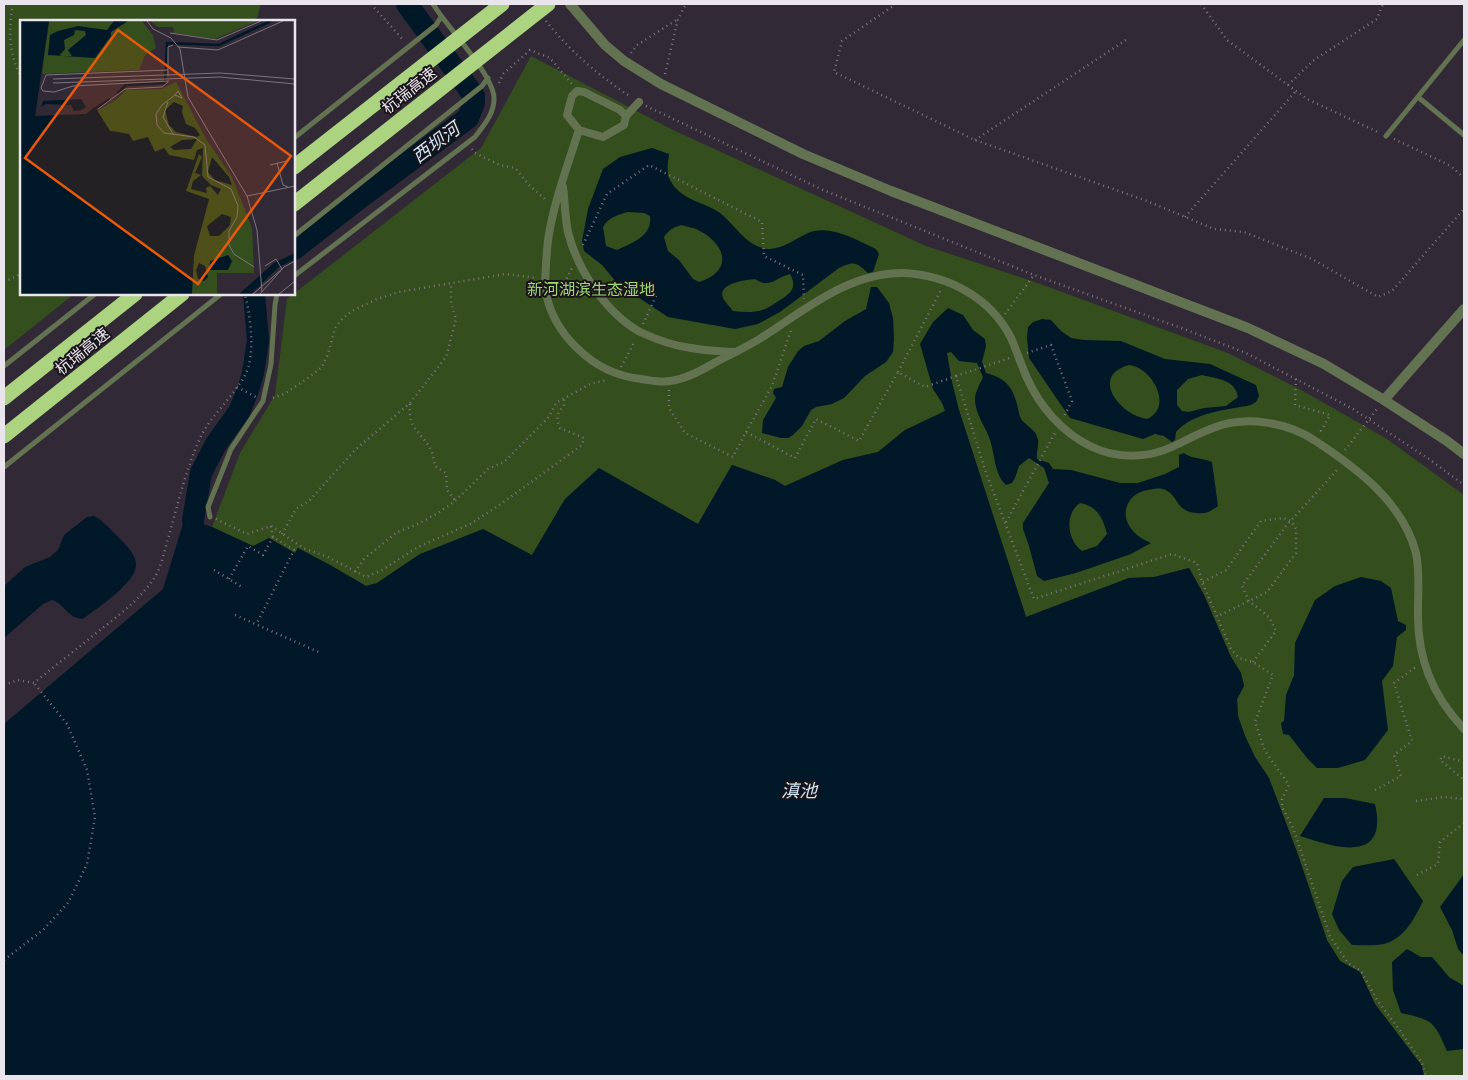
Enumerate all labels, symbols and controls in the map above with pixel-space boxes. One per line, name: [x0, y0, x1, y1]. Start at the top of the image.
inset map: [20, 20, 295, 295]
street label: 杭瑞高速: [379, 64, 441, 118]
water label: 西坝河: [408, 117, 467, 168]
park label: 新河湖滨生态湿地: [527, 281, 655, 300]
street label: 杭瑞高速: [52, 325, 114, 380]
water label: 滇池: [781, 781, 819, 802]

